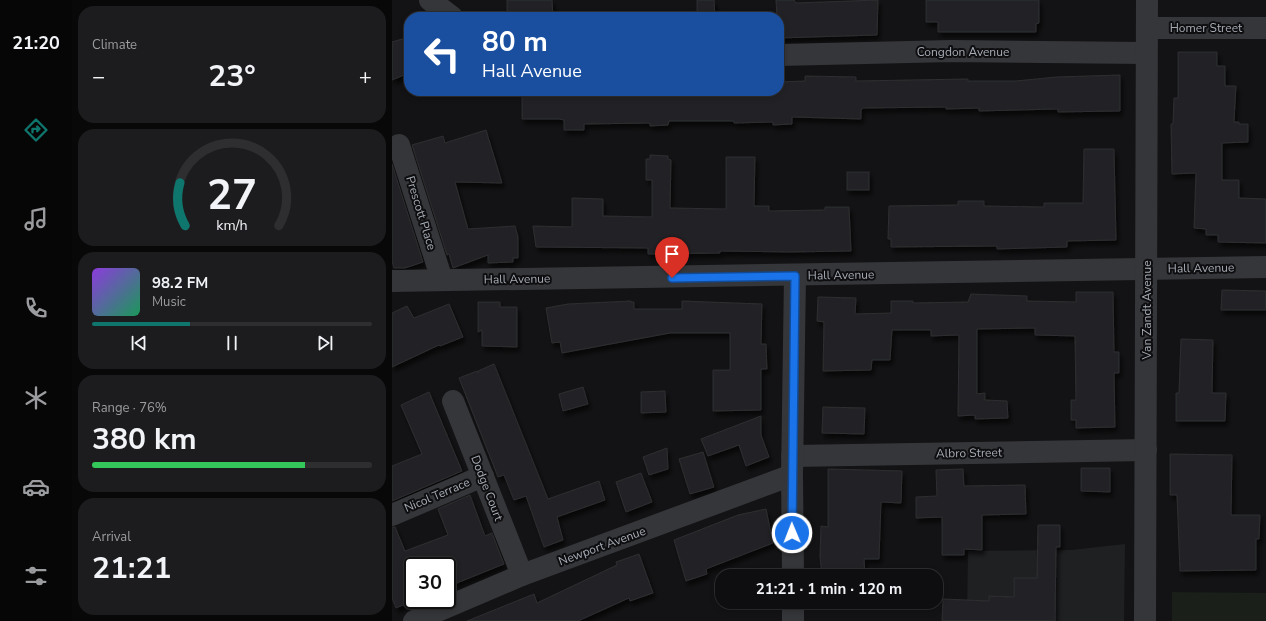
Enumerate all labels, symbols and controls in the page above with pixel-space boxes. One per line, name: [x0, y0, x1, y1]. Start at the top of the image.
street label: Homer Street: [1170, 20, 1243, 36]
text: 80 m: [482, 23, 548, 61]
icon: left: [416, 28, 468, 80]
text: 21:20: [12, 31, 60, 55]
text: Climate: [92, 36, 137, 54]
street label: Congdon Avenue: [917, 44, 1009, 60]
text: 23°: [208, 56, 256, 97]
text: Hall Avenue: [482, 59, 582, 83]
text: −: [92, 62, 105, 92]
text: +: [359, 62, 372, 92]
icon: directions: [22, 116, 50, 144]
text: 27: [207, 166, 257, 223]
street label: Prescott Place: [402, 174, 440, 252]
icon: music: [22, 205, 50, 233]
text: km/h: [216, 215, 248, 234]
pin: [655, 237, 689, 278]
icon: arrive: [661, 243, 683, 265]
street label: Hall Avenue: [1168, 259, 1234, 277]
street label: Van Zandt Avenue: [1139, 260, 1155, 361]
street label: Hall Avenue: [808, 266, 874, 284]
street label: Hall Avenue: [484, 270, 550, 288]
text: 98.2 FM: [152, 273, 208, 293]
text: Music: [152, 293, 186, 311]
icon: phone: [22, 294, 50, 322]
icon: previous: [128, 332, 150, 354]
icon: pause: [221, 332, 243, 354]
icon: next: [314, 332, 336, 354]
icon: climate: [22, 384, 50, 412]
text: Range · 76%: [92, 399, 167, 417]
text: 380 km: [92, 419, 197, 460]
street label: Albro Street: [936, 444, 1003, 462]
street label: Dodge Court: [467, 453, 507, 524]
icon: car: [22, 473, 50, 501]
street label: Nicol Terrace: [402, 474, 472, 516]
position arrow: [771, 512, 813, 554]
street label: Newport Avenue: [556, 523, 648, 569]
text: Arrival: [92, 528, 131, 546]
text: 21:21: [92, 548, 171, 589]
speed limit sign: 30: [404, 557, 456, 609]
icon: filters: [22, 562, 50, 590]
text: 21:21 · 1 min · 120 m: [756, 579, 902, 599]

